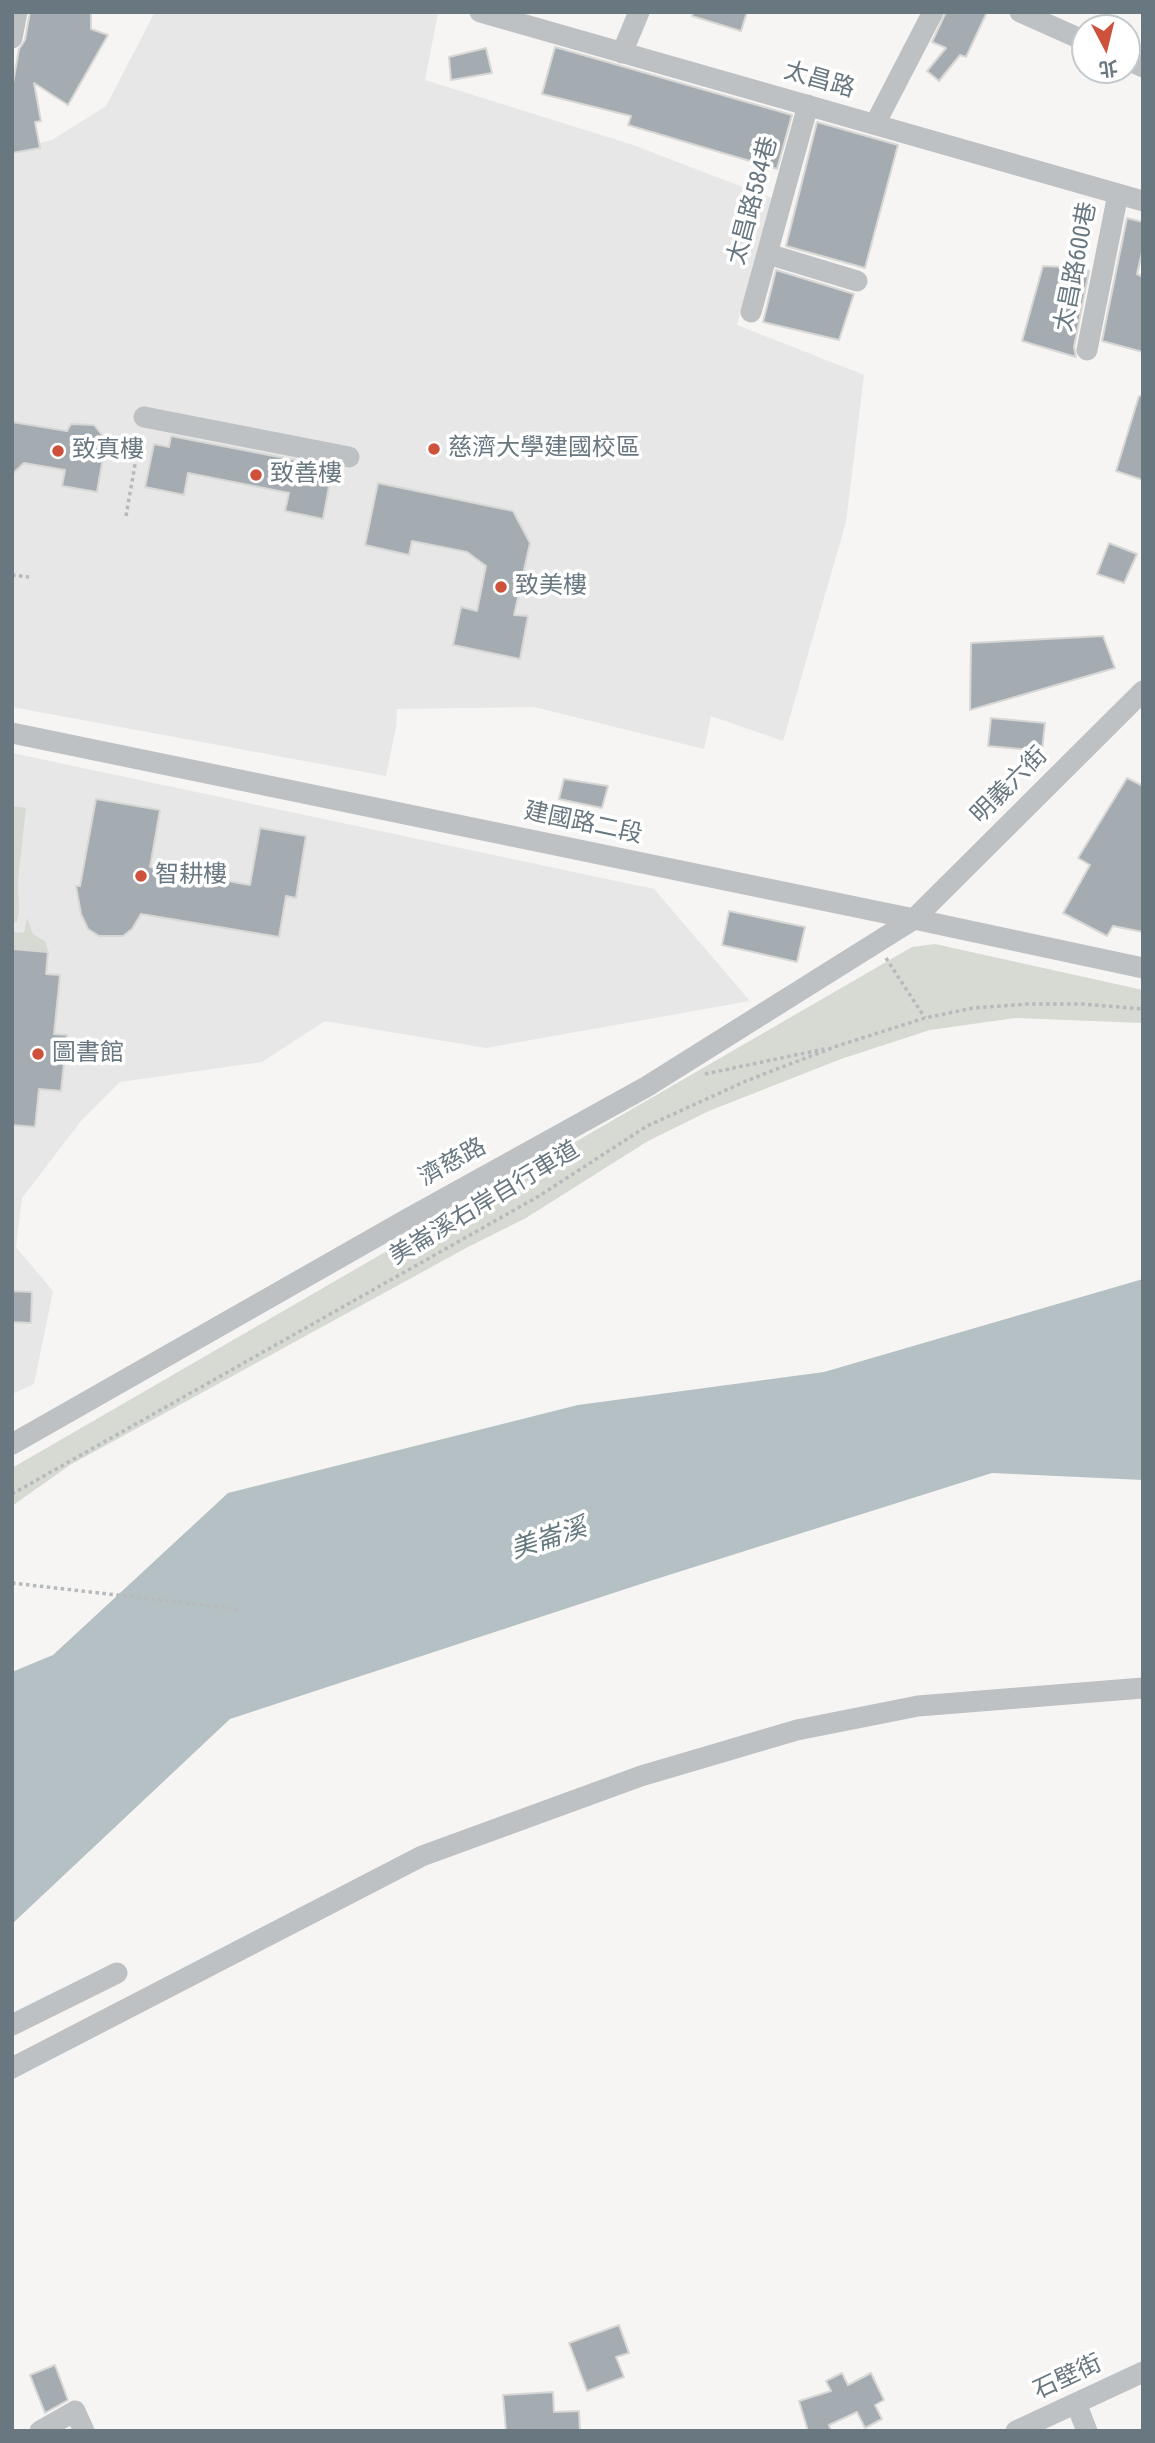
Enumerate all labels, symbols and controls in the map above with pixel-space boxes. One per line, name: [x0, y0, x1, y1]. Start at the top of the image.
north arrow: [1071, 14, 1141, 84]
text: 北: [1098, 56, 1119, 81]
street label: 太昌路: [780, 57, 858, 105]
street label: 太昌路584巷: [723, 134, 785, 268]
street label: 太昌路600巷: [1050, 200, 1104, 334]
place label: 慈濟大學建國校區: [448, 435, 640, 463]
place label: 致真樓: [72, 437, 144, 465]
marker: 慈濟大學建國校區: [426, 441, 442, 457]
marker: 致真樓: [50, 443, 66, 459]
place label: 致善樓: [270, 461, 342, 489]
marker: 致善樓: [248, 467, 264, 483]
place label: 致美樓: [515, 573, 587, 601]
marker: 致美樓: [493, 579, 509, 595]
street label: 明義六街: [966, 742, 1054, 830]
street label: 建國路二段: [521, 797, 645, 851]
place label: 智耕樓: [155, 862, 227, 890]
marker: 智耕樓: [133, 868, 149, 884]
place label: 圖書館: [52, 1040, 124, 1068]
marker: 圖書館: [30, 1046, 46, 1062]
street label: 濟慈路: [415, 1133, 491, 1193]
street label: 美崙溪右岸自行車道: [385, 1136, 585, 1272]
water label: 美崙溪: [507, 1513, 591, 1567]
street label: 石壁街: [1029, 2350, 1107, 2406]

